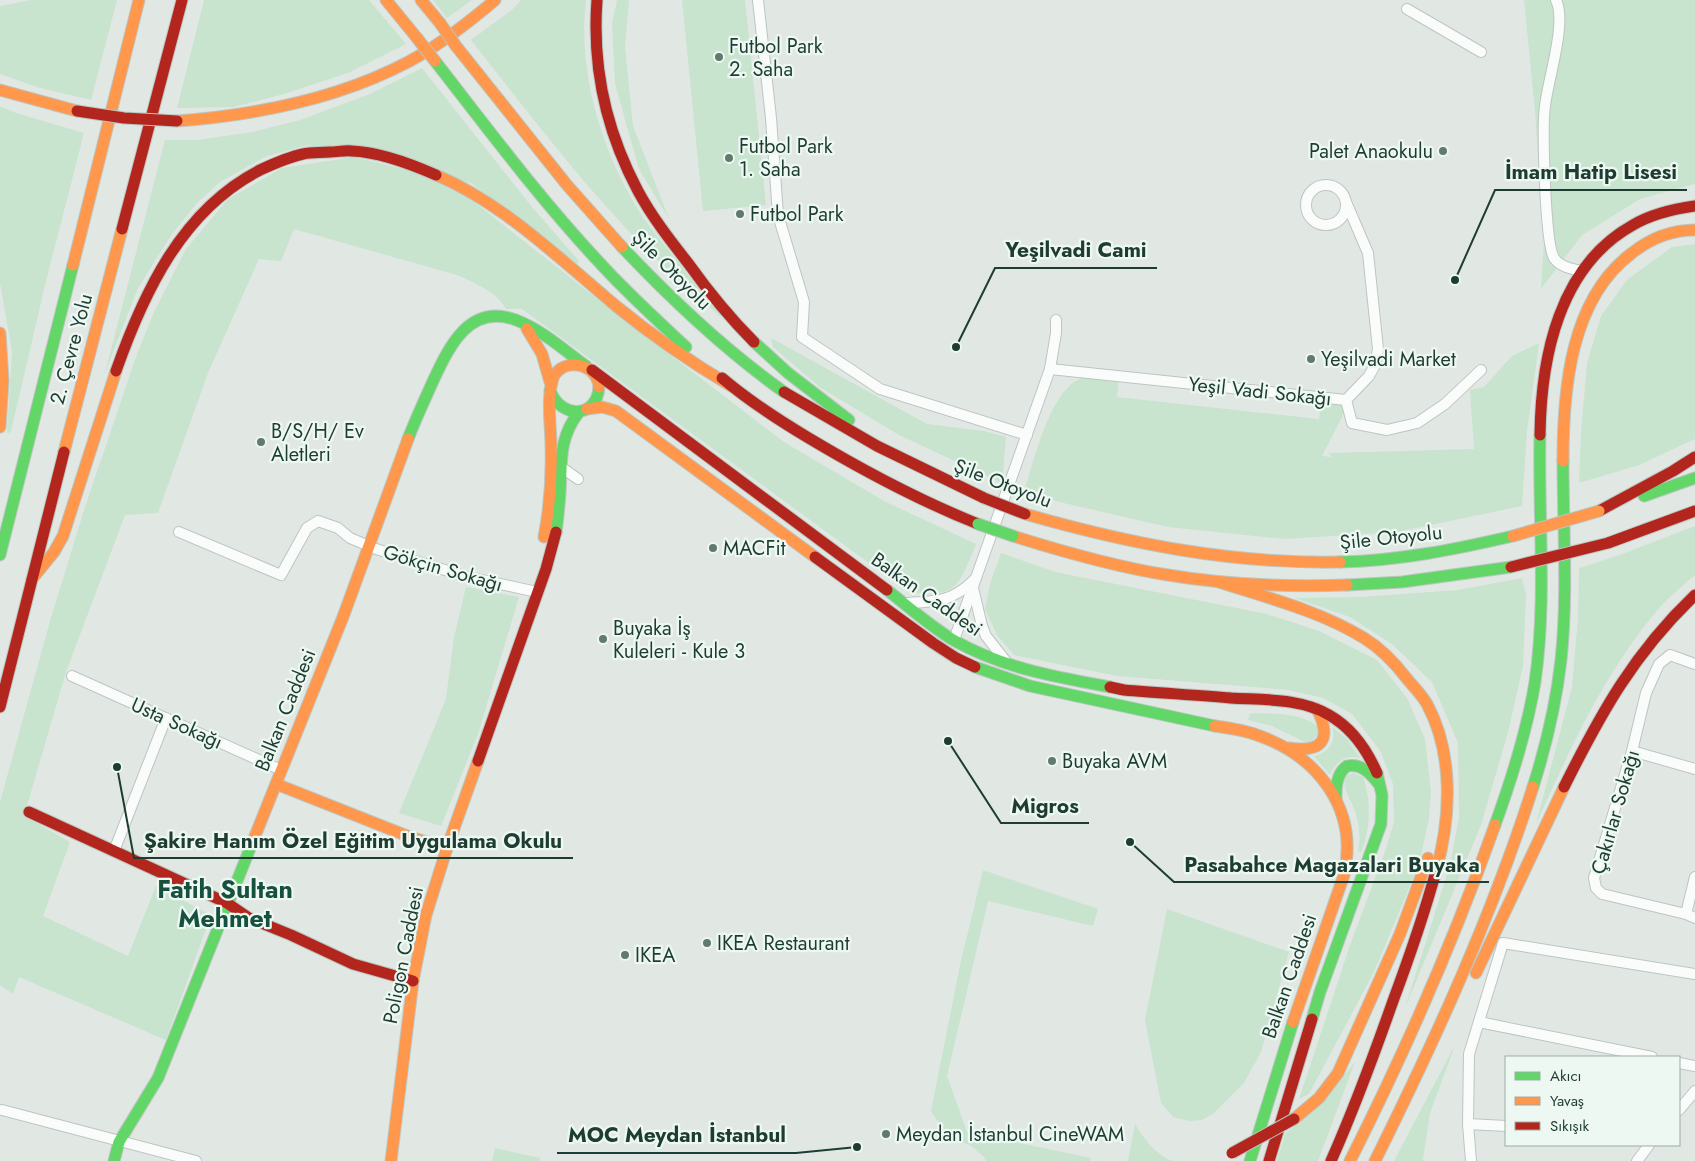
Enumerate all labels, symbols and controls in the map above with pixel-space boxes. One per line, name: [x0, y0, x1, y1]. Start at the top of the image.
place label: Futbol Park 2. Saha: [729, 32, 823, 84]
marker: Futbol Park 2. Saha: [713, 51, 725, 63]
place label: Futbol Park 1. Saha: [739, 132, 833, 184]
place label: Palet Anaokulu: [1309, 137, 1433, 166]
marker: Palet Anaokulu: [1437, 145, 1449, 157]
marker: Futbol Park 1. Saha: [723, 152, 735, 164]
callout: İmam Hatip Lisesi: [1495, 154, 1687, 190]
text: İmam Hatip Lisesi: [1505, 157, 1677, 187]
place label: Futbol Park: [750, 200, 844, 229]
marker: Futbol Park: [734, 208, 746, 220]
street label: Şile Otoyolu: [625, 224, 718, 317]
callout: Yeşilvadi Cami: [995, 232, 1157, 268]
text: Yeşilvadi Cami: [1004, 235, 1147, 265]
street label: 2. Çevre Yolu: [43, 290, 100, 408]
place label: Yeşilvadi Market: [1321, 345, 1456, 374]
marker: Yeşilvadi Market: [1305, 353, 1317, 365]
street label: Yeşil Vadi Sokağı: [1187, 370, 1333, 413]
place label: B/S/H/ Ev Aletleri: [271, 417, 364, 469]
marker: B/S/H/ Ev Aletleri: [255, 436, 267, 448]
street label: Şile Otoyolu: [950, 452, 1056, 515]
street label: Şile Otoyolu: [1338, 518, 1444, 557]
place label: MACFit: [723, 534, 786, 563]
street label: Gökçin Sokağı: [380, 538, 506, 599]
marker: MACFit: [707, 542, 719, 554]
street label: Balkan Caddesi: [865, 545, 988, 644]
place label: Buyaka İş Kuleleri - Kule 3: [613, 614, 745, 666]
marker: Buyaka İş Kuleleri - Kule 3: [597, 633, 609, 645]
street label: Balkan Caddesi: [248, 644, 323, 776]
street label: Usta Sokağı: [126, 690, 227, 757]
place label: Buyaka AVM: [1062, 747, 1167, 776]
street label: Çakırlar Sokağı: [1584, 747, 1647, 878]
marker: Buyaka AVM: [1046, 755, 1058, 767]
callout: Migros: [1001, 787, 1089, 823]
text: Migros: [1011, 791, 1079, 821]
callout: Şakire Hanım Özel Eğitim Uygulama Okulu: [134, 822, 573, 858]
text: Şakire Hanım Özel Eğitim Uygulama Okulu: [144, 826, 562, 856]
callout: Pasabahce Magazalari Buyaka: [1174, 846, 1489, 882]
text: Pasabahce Magazalari Buyaka: [1184, 850, 1480, 880]
district label: Fatih Sultan Mehmet: [157, 871, 293, 936]
street label: Poligon Caddesi: [376, 884, 431, 1026]
street label: Balkan Caddesi: [1255, 910, 1324, 1042]
place label: IKEA Restaurant: [717, 929, 850, 958]
marker: IKEA Restaurant: [701, 937, 713, 949]
place label: IKEA: [635, 941, 676, 970]
marker: IKEA: [619, 949, 631, 961]
legend: [1505, 1056, 1680, 1146]
text: Akıcı: [1550, 1065, 1581, 1087]
text: Yavaş: [1550, 1090, 1584, 1112]
text: Sıkışık: [1550, 1115, 1590, 1137]
callout: MOC Meydan İstanbul: [557, 1117, 796, 1153]
text: MOC Meydan İstanbul: [568, 1120, 786, 1150]
place label: Meydan İstanbul CineWAM: [896, 1120, 1124, 1149]
marker: Meydan İstanbul CineWAM: [880, 1128, 892, 1140]

